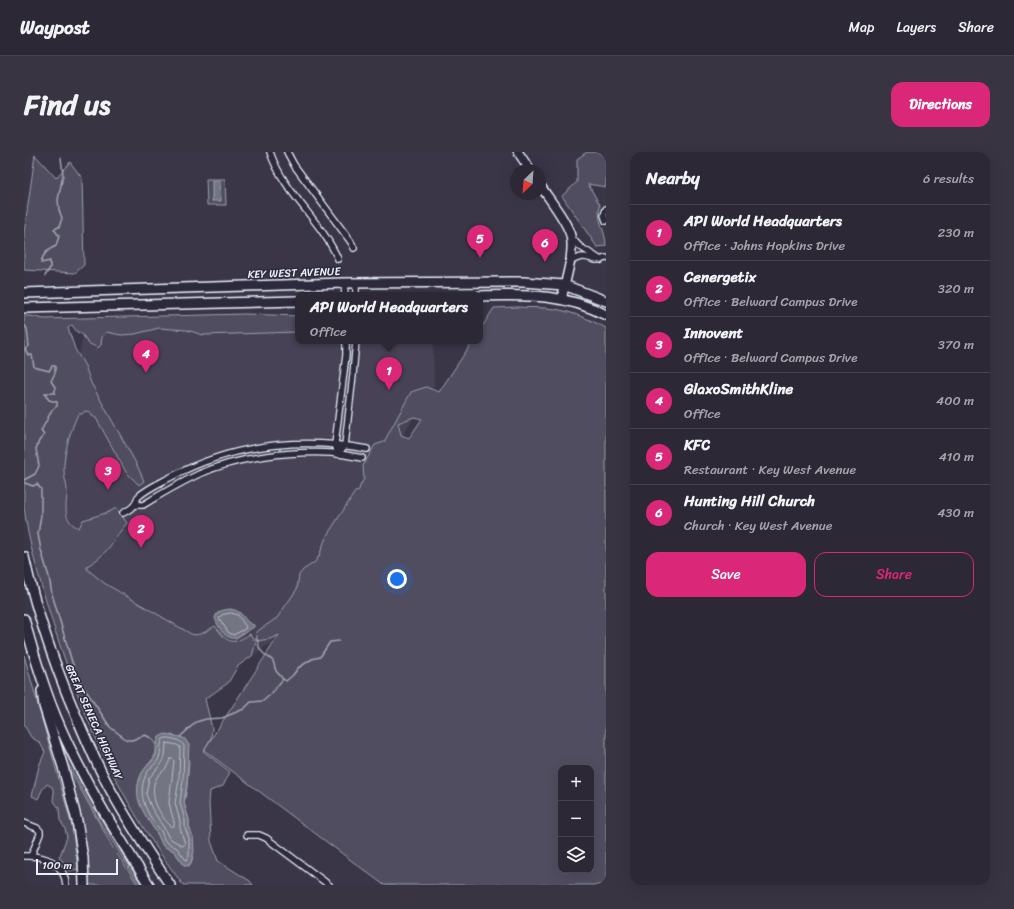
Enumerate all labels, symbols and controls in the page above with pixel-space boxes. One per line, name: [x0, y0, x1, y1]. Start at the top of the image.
text: Waypost: [20, 11, 90, 44]
text: Map: [849, 15, 874, 40]
text: Layers: [896, 15, 936, 40]
text: Share: [958, 15, 994, 40]
text: Find us: [24, 80, 111, 129]
button: Directions: [891, 82, 990, 127]
text: Nearby: [646, 163, 700, 193]
north arrow: [510, 164, 546, 200]
text: 6 results: [923, 167, 974, 190]
text: API World Headquarters: [684, 208, 842, 234]
text: 1: [656, 221, 662, 244]
text: 230 m: [938, 221, 974, 244]
pin: 5: [467, 225, 493, 258]
pin: 6: [532, 229, 558, 262]
text: Office · Johns Hopkins Drive: [684, 234, 845, 257]
street label: KEY WEST AVENUE: [247, 262, 342, 284]
text: Cenergetix: [684, 264, 756, 290]
text: 2: [655, 277, 663, 300]
text: 320 m: [938, 277, 974, 300]
text: Office · Belward Campus Drive: [684, 290, 857, 313]
popup: [295, 292, 483, 344]
text: API World Headquarters: [310, 294, 468, 320]
text: Office: [310, 320, 347, 343]
text: Innovent: [684, 320, 743, 346]
text: 3: [655, 333, 663, 356]
text: 370 m: [938, 333, 974, 356]
pin: 4: [133, 340, 159, 373]
text: Office · Belward Campus Drive: [684, 346, 857, 369]
pin: 1: [376, 357, 402, 390]
text: GlaxoSmithKline: [684, 376, 793, 402]
text: 4: [655, 389, 663, 412]
text: 400 m: [936, 389, 974, 412]
text: Office: [684, 402, 721, 425]
text: KFC: [684, 432, 710, 458]
text: 5: [655, 445, 663, 468]
text: 410 m: [939, 445, 974, 468]
pin: 3: [95, 457, 121, 490]
text: Restaurant · Key West Avenue: [684, 458, 856, 481]
text: Hunting Hill Church: [684, 488, 815, 514]
text: 6: [655, 501, 663, 524]
text: 430 m: [937, 501, 974, 524]
text: Church · Key West Avenue: [684, 514, 832, 537]
pin: 2: [128, 515, 154, 548]
button: Save: [646, 552, 806, 597]
button: Share: [814, 552, 974, 597]
your location: [387, 569, 407, 589]
street label: GREAT SENECA HIGHWAY: [60, 661, 129, 784]
map controls: [558, 765, 594, 873]
button: +: [558, 765, 594, 801]
button: −: [558, 801, 594, 837]
button: layers: [558, 837, 594, 873]
text: 100 m: [42, 856, 72, 875]
scale bar: [36, 857, 118, 876]

